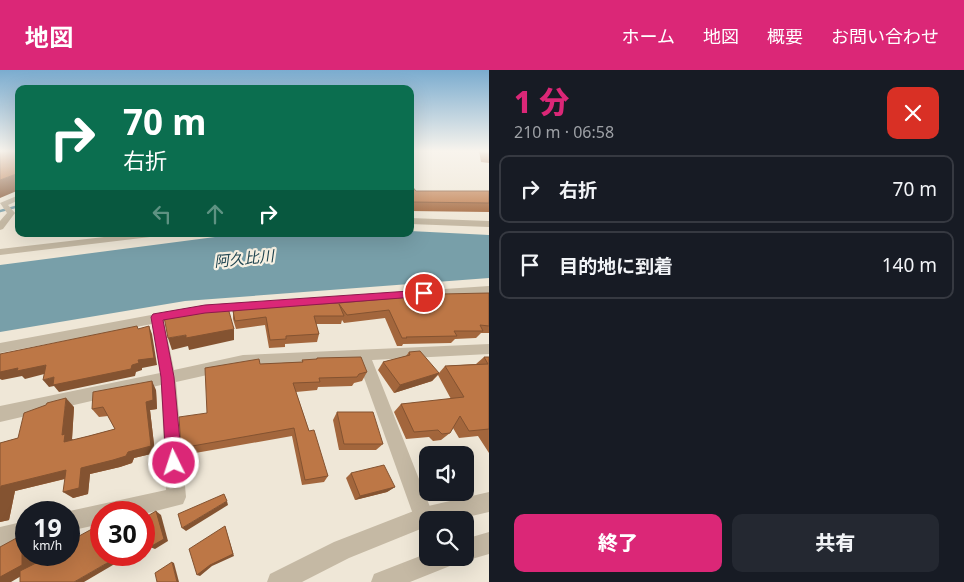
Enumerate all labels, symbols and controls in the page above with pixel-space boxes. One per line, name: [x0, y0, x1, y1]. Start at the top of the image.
text: 地図: [25, 20, 73, 53]
text: ホーム: [622, 24, 675, 48]
text: 地図: [703, 24, 739, 48]
text: 概要: [767, 24, 803, 48]
text: お問い合わせ: [831, 24, 939, 48]
text: 1 分: [514, 81, 569, 122]
button: close: [887, 87, 939, 139]
text: 70 m: [123, 98, 206, 145]
icon: right: [40, 105, 105, 170]
text: 210 m · 06:58: [514, 121, 614, 143]
text: 右折: [123, 145, 167, 175]
icon: right: [516, 175, 544, 203]
text: 70 m: [893, 176, 937, 202]
text: 右折: [559, 177, 597, 203]
icon: left: [148, 200, 176, 228]
icon: ahead: [201, 200, 229, 228]
icon: right: [254, 200, 282, 228]
water label: 阿久比川: [213, 245, 277, 271]
icon: arrive: [516, 251, 544, 279]
text: 140 m: [882, 252, 937, 278]
text: 目的地に到着: [559, 253, 673, 279]
pin: [403, 272, 445, 314]
icon: arrive: [410, 279, 438, 307]
position arrow: [147, 436, 199, 488]
map controls: [419, 446, 474, 566]
button: sound: [419, 446, 474, 501]
speed limit sign: 30: [90, 501, 155, 566]
text: 19: [33, 510, 62, 544]
button: search: [419, 511, 474, 566]
button: 終了: [514, 514, 722, 572]
button: 共有: [732, 514, 939, 572]
text: km/h: [33, 537, 62, 554]

